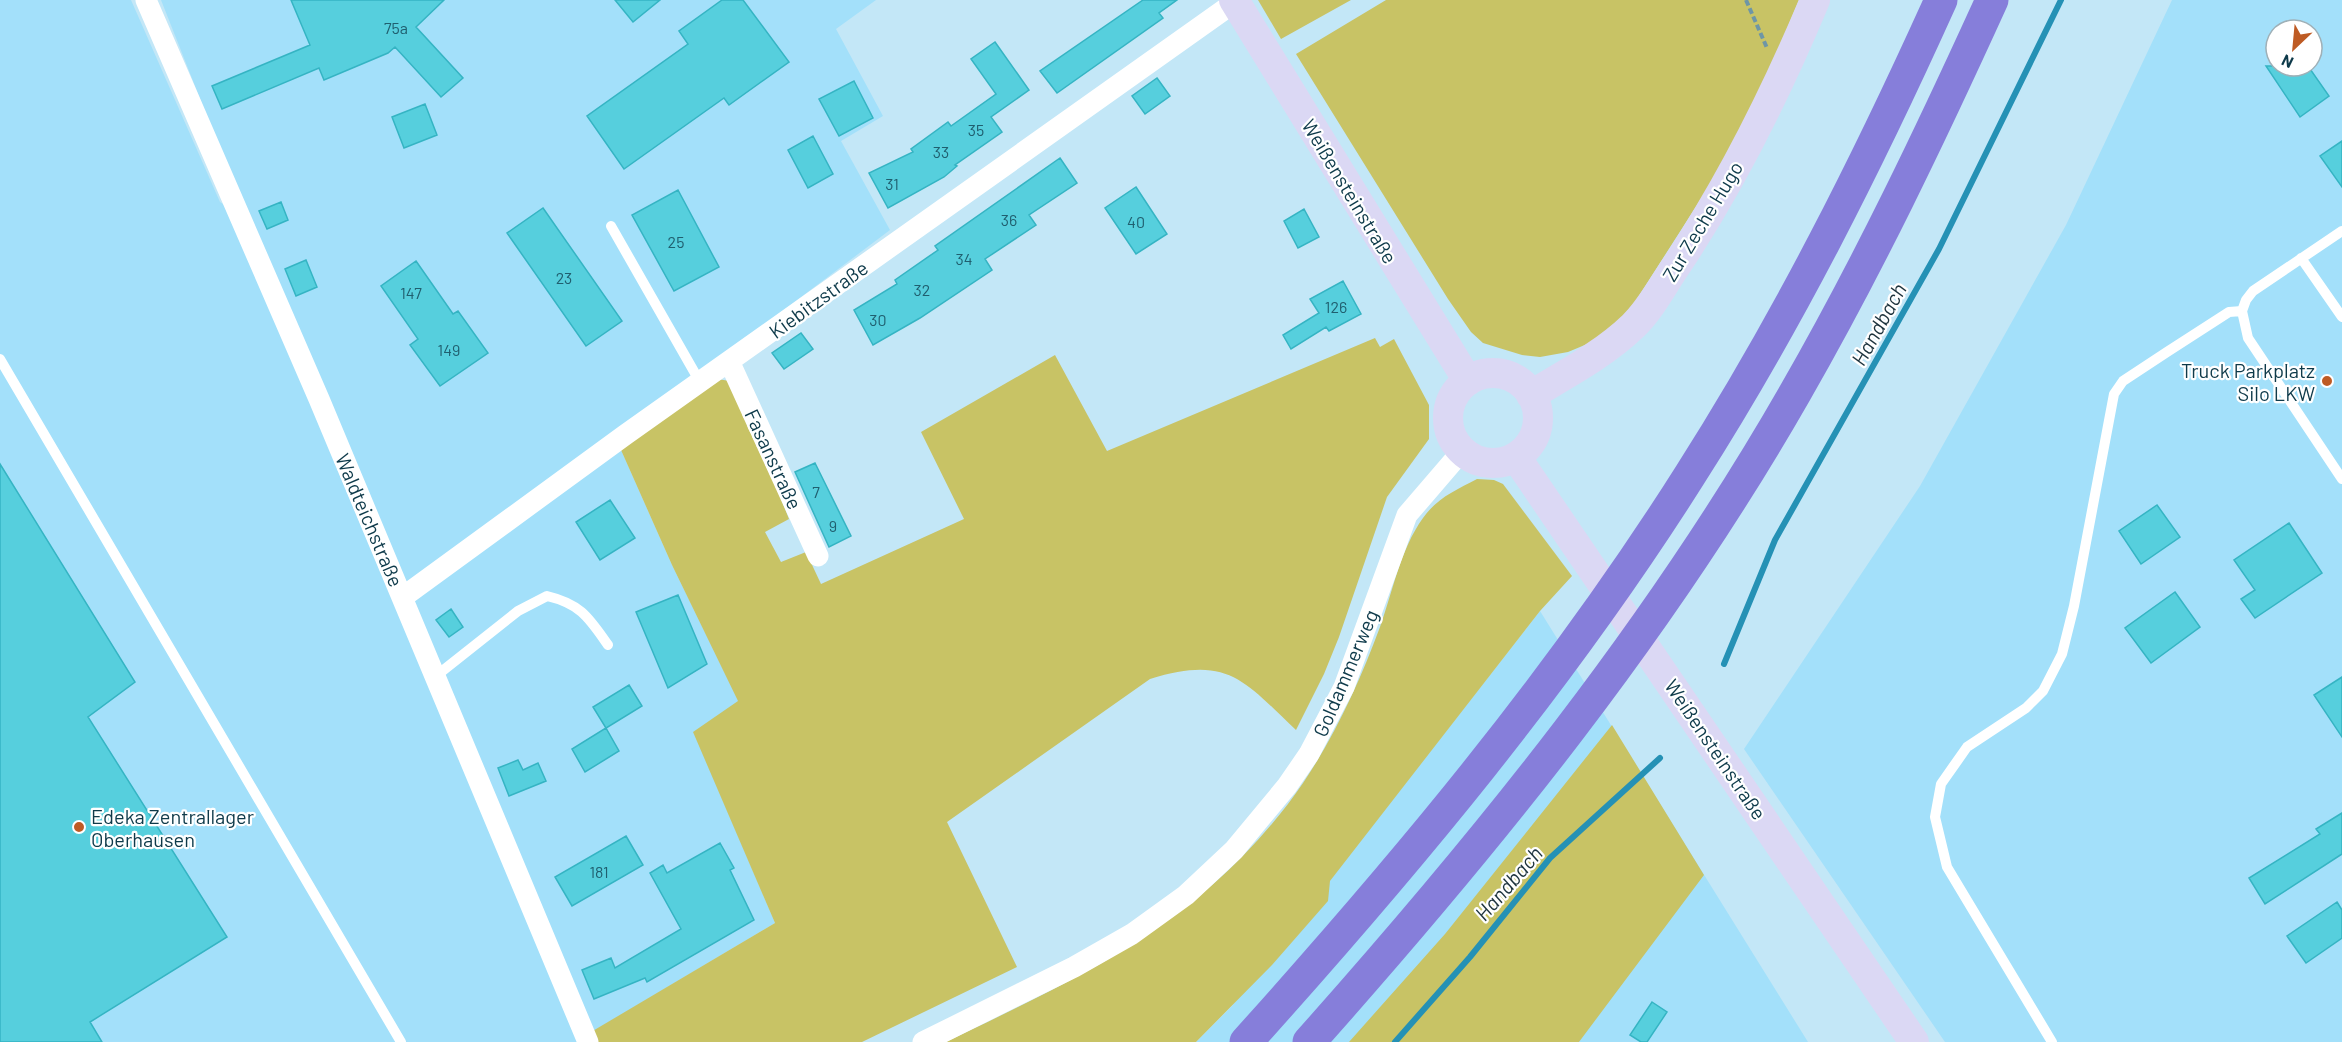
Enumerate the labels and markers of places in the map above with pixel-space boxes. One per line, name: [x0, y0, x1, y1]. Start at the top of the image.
place label: Truck Parkplatz Silo LKW: [2181, 358, 2315, 405]
marker: Truck Parkplatz Silo LKW: [2320, 374, 2334, 388]
place label: Edeka Zentrallager Oberhausen: [91, 804, 254, 851]
marker: Edeka Zentrallager Oberhausen: [72, 820, 86, 834]

